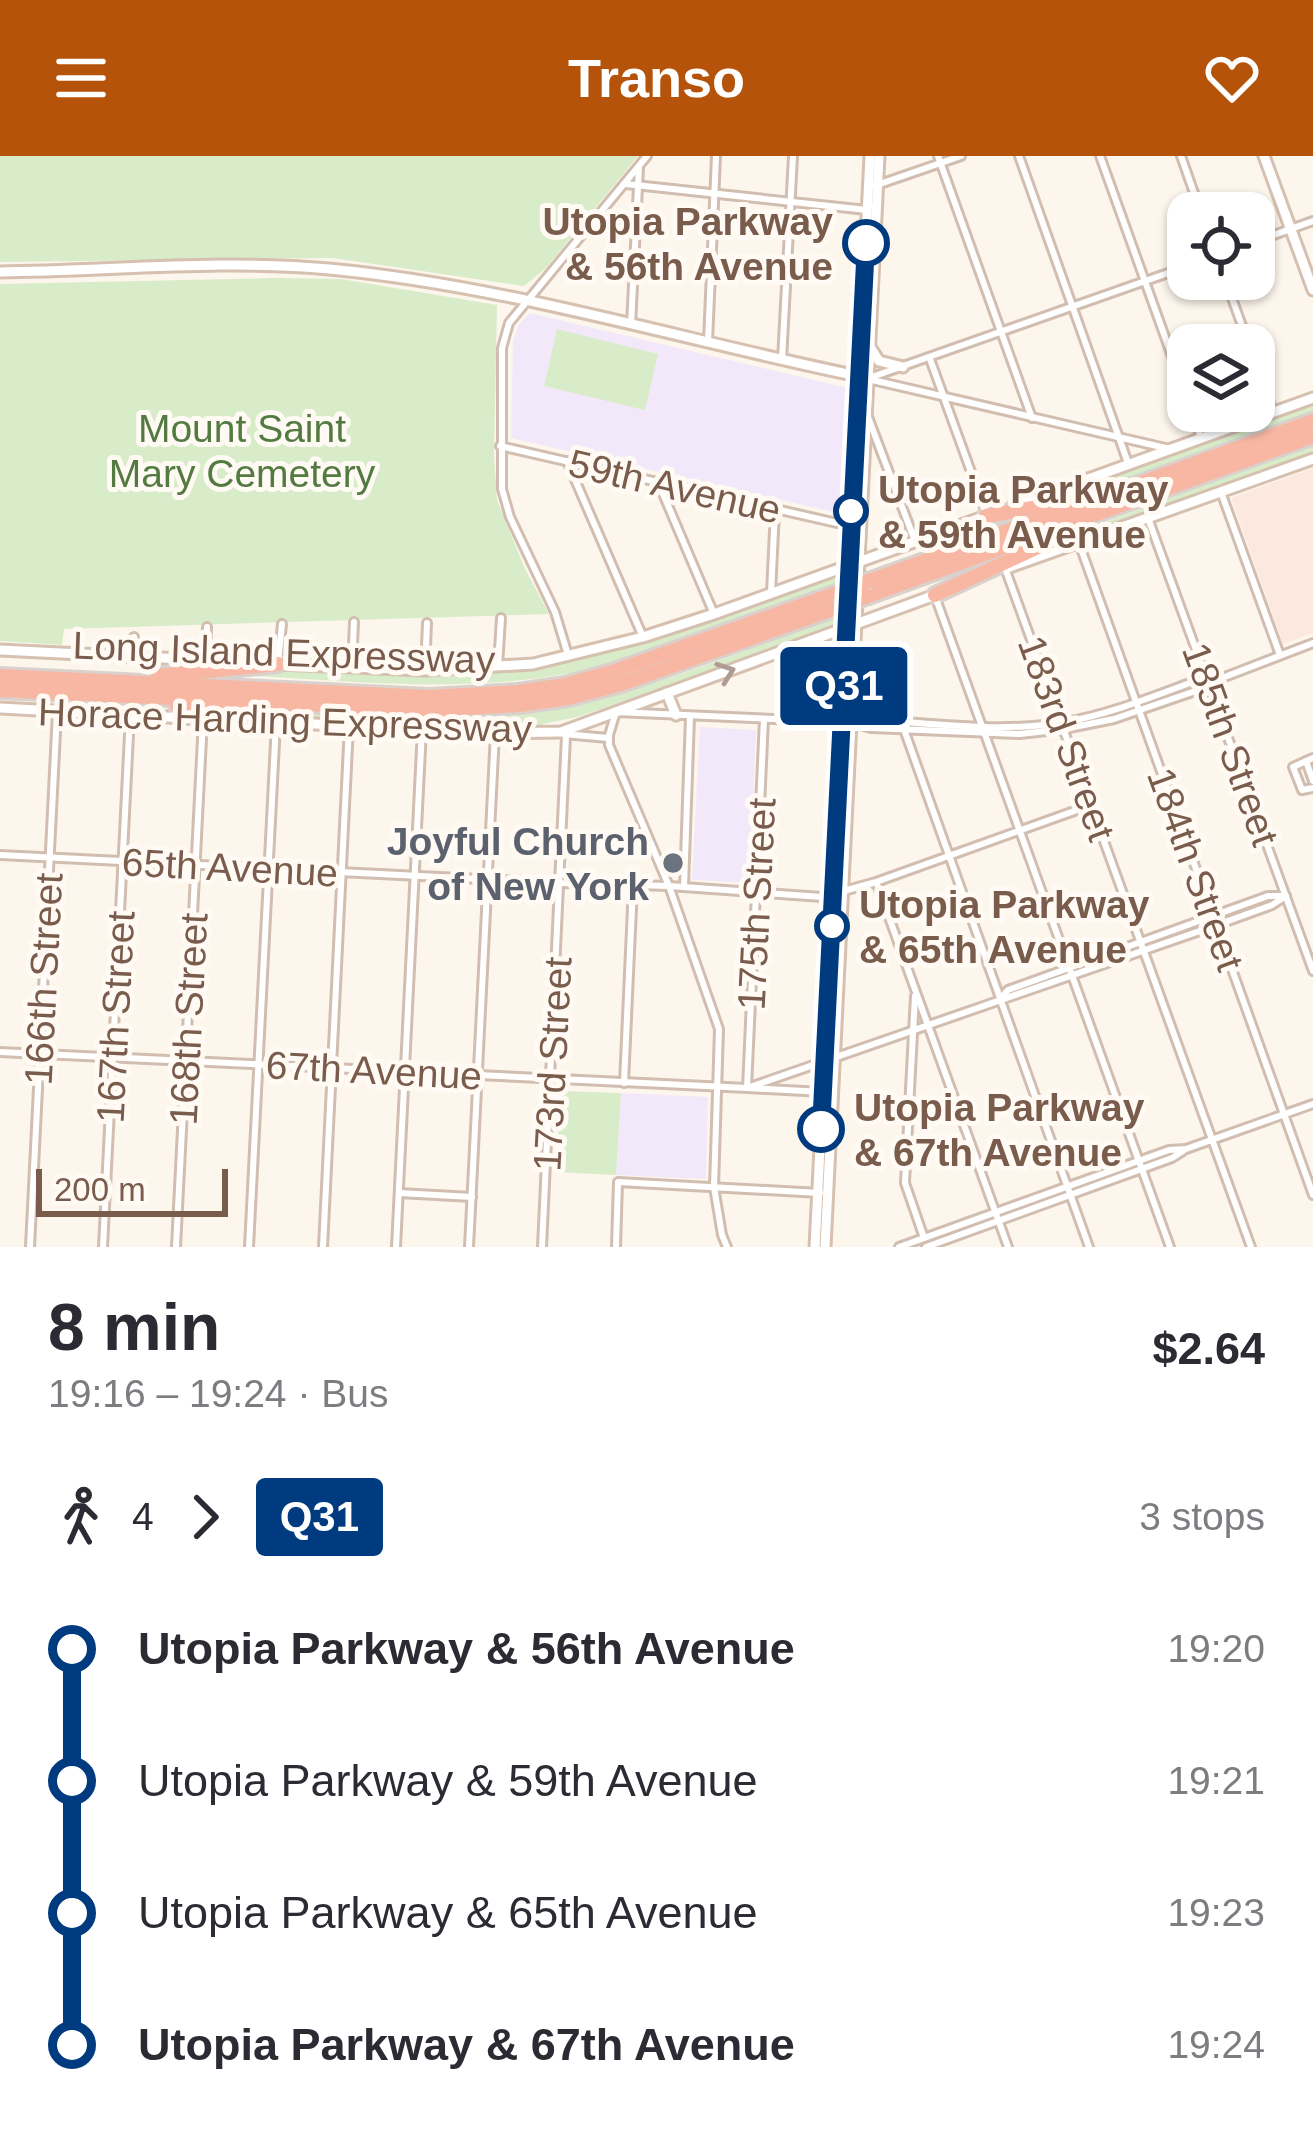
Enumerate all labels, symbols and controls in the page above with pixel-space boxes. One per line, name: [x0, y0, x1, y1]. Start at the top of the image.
icon: menu: [48, 45, 114, 111]
icon: heart: [1199, 45, 1265, 111]
text: Transo: [568, 48, 745, 108]
map controls: [1167, 192, 1275, 432]
button: locate: [1167, 192, 1275, 300]
place label: Utopia Parkway & 56th Avenue: [543, 200, 833, 288]
marker: Utopia Parkway & 56th Avenue: [844, 221, 888, 265]
button: layers: [1167, 324, 1275, 432]
park label: Mount Saint Mary Cemetery: [109, 407, 376, 495]
street label: 59th Avenue: [565, 441, 785, 532]
place label: Utopia Parkway & 59th Avenue: [878, 468, 1169, 556]
marker: Utopia Parkway & 59th Avenue: [835, 495, 867, 527]
street label: Long Island Expressway: [72, 624, 496, 681]
street label: 183rd Street: [1010, 630, 1123, 847]
street label: 185th Street: [1174, 637, 1287, 852]
line badge: Q31: [775, 647, 913, 725]
one-way arrow: [714, 661, 735, 686]
text: Q31: [804, 662, 884, 709]
street label: Horace Harding Expressway: [37, 690, 533, 751]
street label: 184th Street: [1139, 762, 1252, 977]
street label: 175th Street: [729, 797, 784, 1011]
place label: Joyful Church of New York: [387, 820, 649, 908]
street label: 65th Avenue: [121, 840, 339, 895]
marker: Joyful Church of New York: [660, 850, 686, 876]
street label: 166th Street: [16, 872, 71, 1086]
place label: Utopia Parkway & 65th Avenue: [859, 883, 1150, 971]
street label: 167th Street: [88, 910, 143, 1124]
marker: Utopia Parkway & 65th Avenue: [816, 910, 848, 942]
street label: 168th Street: [161, 912, 216, 1126]
street label: 173rd Street: [525, 956, 580, 1172]
street label: 67th Avenue: [265, 1043, 483, 1098]
place label: Utopia Parkway & 67th Avenue: [854, 1086, 1145, 1174]
marker: Utopia Parkway & 67th Avenue: [799, 1107, 843, 1151]
scale bar: [36, 1163, 228, 1216]
text: 200 m: [54, 1171, 146, 1208]
text: 8 min: [48, 1290, 220, 1364]
text: $2.64: [1152, 1323, 1265, 1374]
text: 19:16 – 19:24 · Bus: [48, 1372, 388, 1415]
icon: walk: [48, 1484, 114, 1550]
icon: forward: [172, 1484, 238, 1550]
text: Q31: [280, 1493, 359, 1540]
text: 4: [132, 1495, 154, 1538]
text: 3 stops: [1139, 1495, 1265, 1538]
text: Utopia Parkway & 56th Avenue: [138, 1623, 795, 1674]
text: 19:20: [1167, 1627, 1265, 1670]
text: Utopia Parkway & 59th Avenue: [138, 1755, 758, 1806]
text: 19:21: [1167, 1759, 1265, 1802]
text: Utopia Parkway & 65th Avenue: [138, 1887, 758, 1938]
text: 19:23: [1167, 1891, 1265, 1934]
text: Utopia Parkway & 67th Avenue: [138, 2019, 795, 2070]
text: 19:24: [1167, 2023, 1265, 2066]

